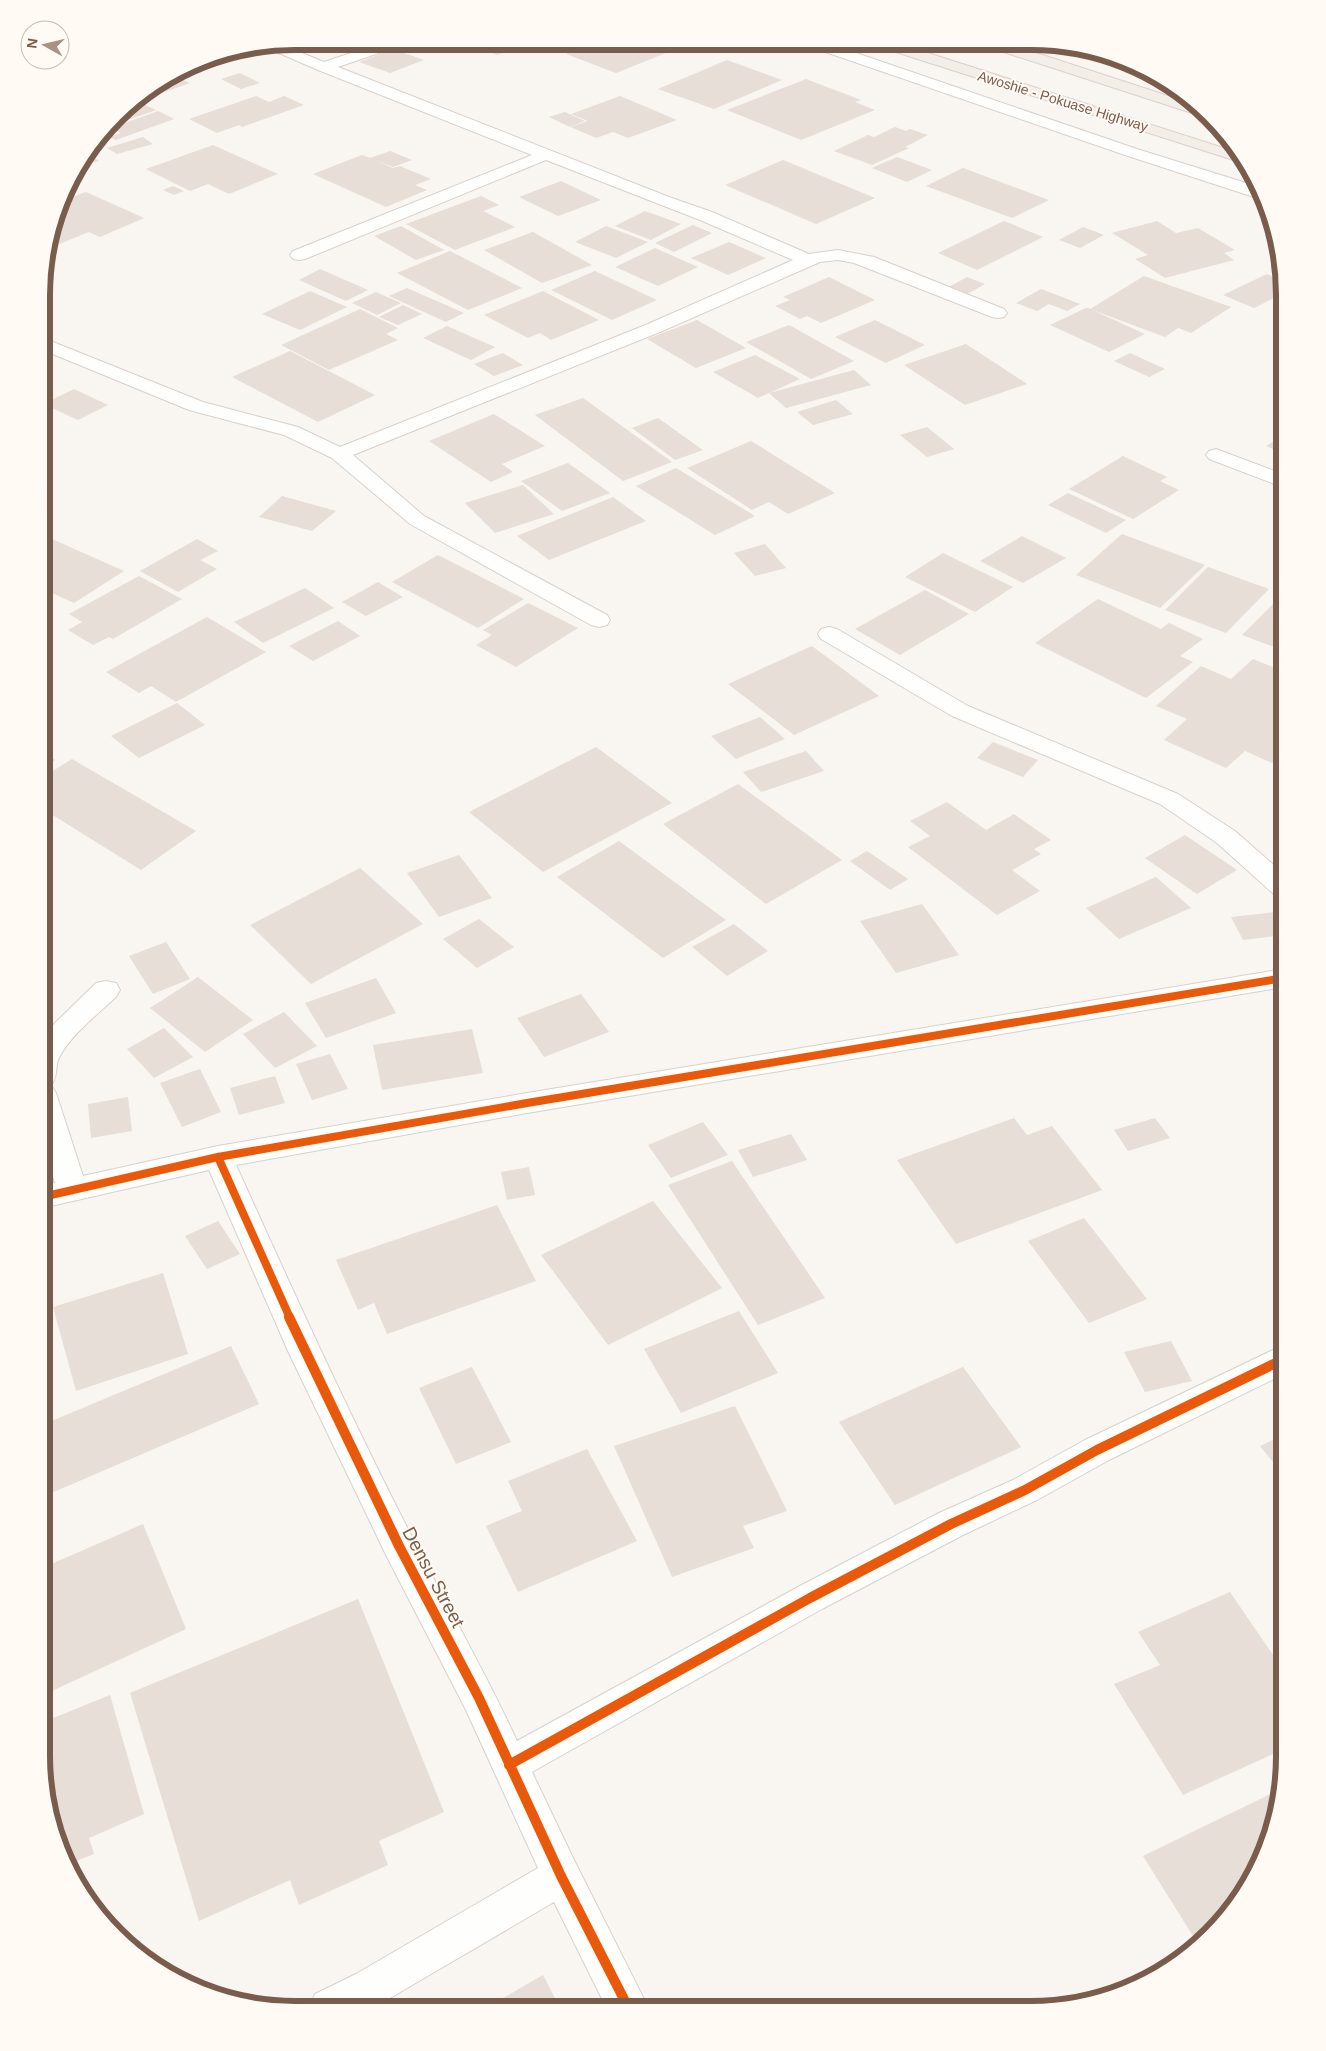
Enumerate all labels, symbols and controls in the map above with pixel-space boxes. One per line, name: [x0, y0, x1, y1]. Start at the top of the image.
north arrow: [20, 20, 70, 70]
text: N: [23, 37, 41, 49]
street label: Awoshie - Pokuase Highway: [976, 67, 1150, 135]
street label: Densu Street: [398, 1523, 469, 1632]

